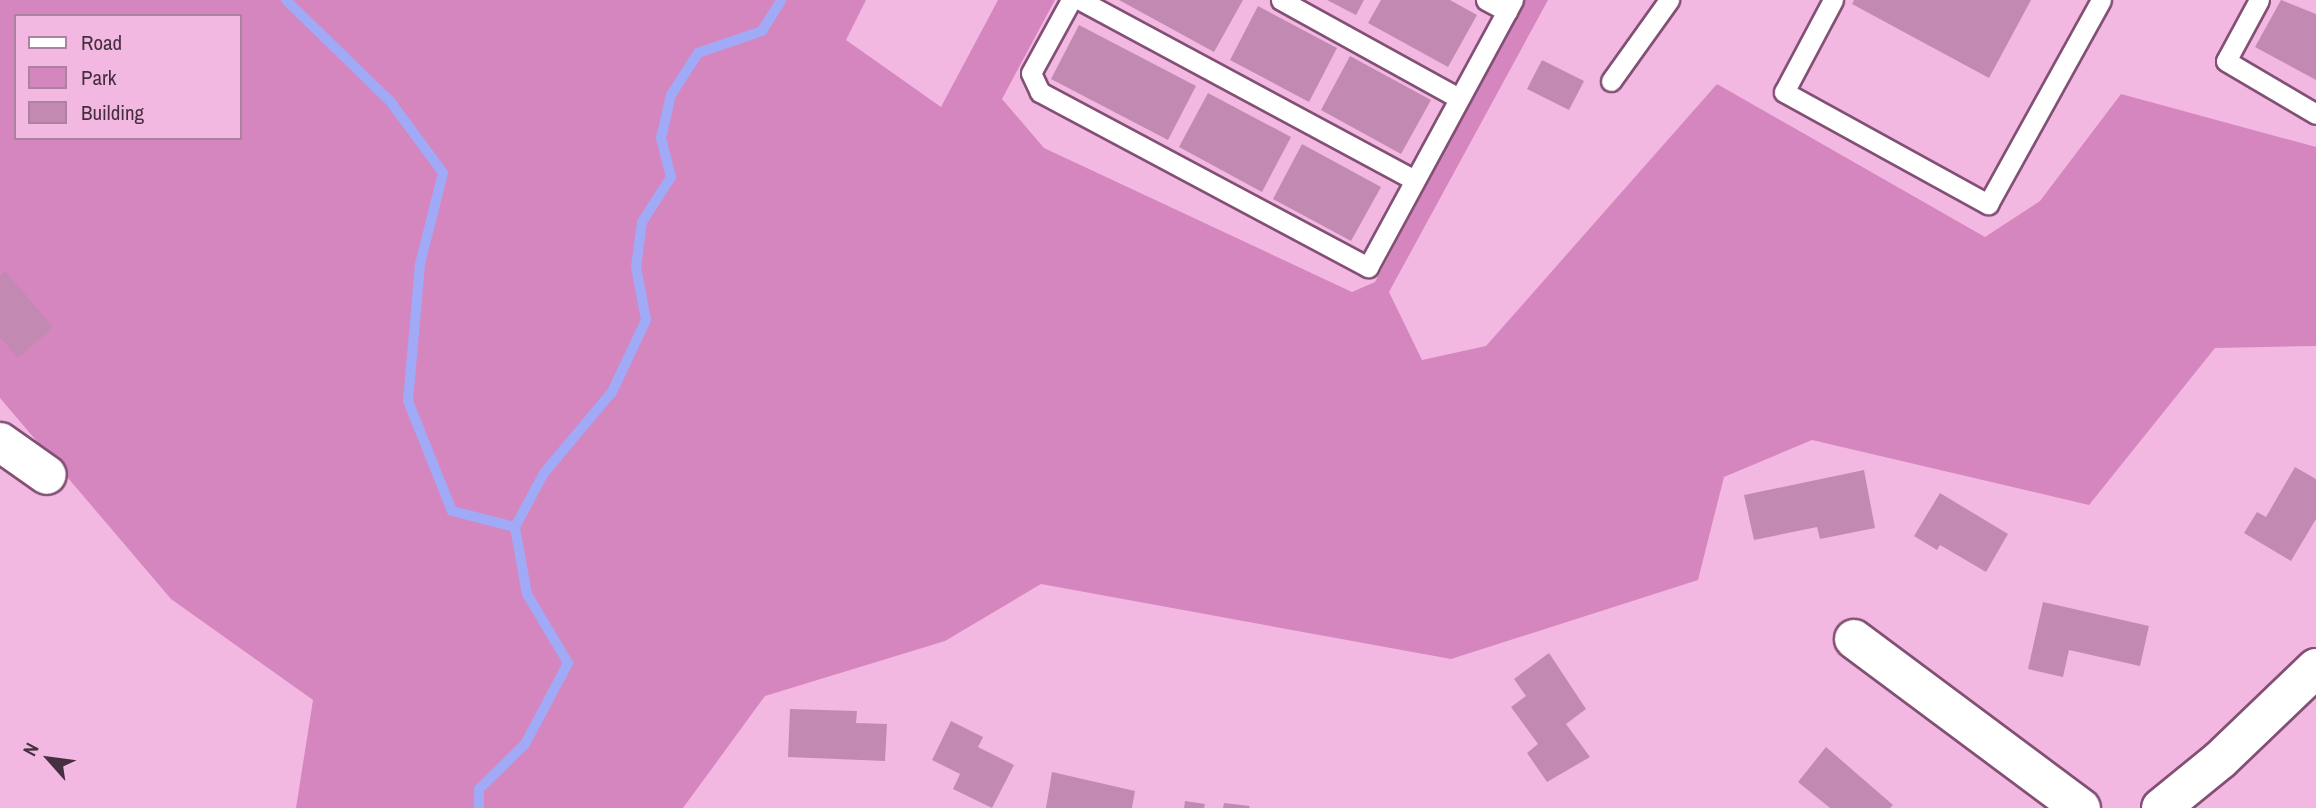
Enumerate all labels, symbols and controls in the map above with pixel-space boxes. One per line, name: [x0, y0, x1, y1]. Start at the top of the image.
legend: [14, 14, 242, 140]
text: Road: [81, 28, 122, 57]
text: Park: [81, 63, 116, 92]
text: Building: [81, 98, 144, 127]
north arrow: [14, 724, 84, 794]
text: N: [16, 738, 45, 760]

